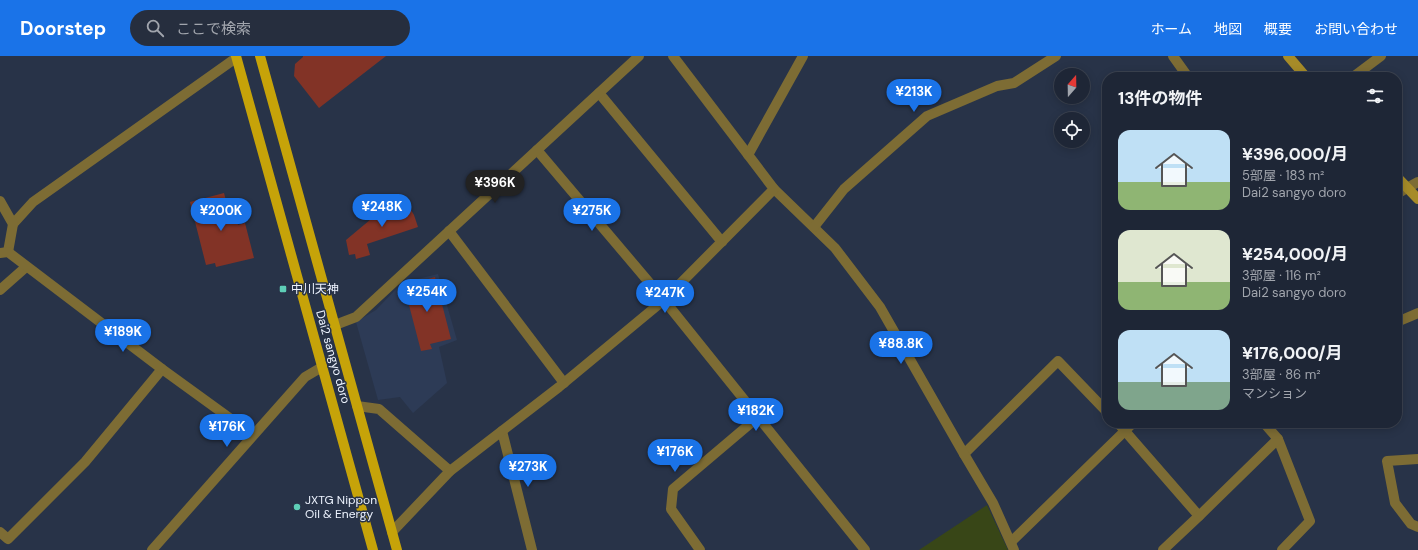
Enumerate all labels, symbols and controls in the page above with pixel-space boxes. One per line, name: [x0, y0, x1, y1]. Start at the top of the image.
search box: [130, 10, 410, 46]
text: Doorstep: [20, 16, 106, 41]
icon: search: [144, 17, 166, 39]
text: ここで検索: [176, 19, 251, 39]
text: ホーム: [1150, 20, 1192, 38]
text: 地図: [1214, 20, 1242, 38]
text: 概要: [1264, 20, 1292, 38]
text: お問い合わせ: [1314, 20, 1398, 38]
north arrow: [1054, 68, 1090, 104]
map controls: [1054, 68, 1090, 148]
pin: ¥213K: [886, 79, 942, 113]
text: ¥213K: [895, 83, 933, 100]
icon: filters: [1364, 85, 1386, 107]
text: 13件の物件: [1118, 87, 1202, 109]
button: locate: [1054, 112, 1090, 148]
text: ¥396,000/月: [1242, 143, 1348, 165]
icon: home: [1150, 146, 1198, 194]
text: 5部屋 · 183 m²: [1242, 167, 1324, 184]
pin: ¥396K: [467, 170, 523, 204]
text: ¥396K: [475, 174, 515, 191]
text: Dai2 sangyo doro: [1242, 184, 1346, 201]
pin: ¥248K: [354, 194, 410, 228]
pin: ¥200K: [193, 198, 249, 232]
text: ¥248K: [361, 198, 403, 215]
pin: ¥275K: [564, 198, 620, 232]
text: ¥200K: [200, 202, 242, 219]
text: ¥275K: [572, 202, 612, 219]
text: ¥254,000/月: [1242, 243, 1348, 265]
icon: home: [1150, 246, 1198, 294]
text: 3部屋 · 116 m²: [1242, 267, 1321, 284]
pin: ¥254K: [399, 279, 455, 313]
pin: ¥247K: [637, 280, 693, 314]
place label: 中川天神: [291, 281, 339, 297]
text: ¥254K: [407, 283, 447, 300]
marker: 中川天神: [278, 284, 288, 294]
text: ¥247K: [645, 284, 685, 301]
text: Dai2 sangyo doro: [1242, 284, 1346, 301]
street label: Dai2 sangyo doro: [312, 309, 354, 405]
pin: ¥189K: [95, 319, 151, 353]
text: ¥189K: [104, 323, 142, 340]
pin: ¥88.8K: [868, 331, 934, 365]
text: ¥88.8K: [879, 335, 923, 352]
text: ¥176,000/月: [1242, 342, 1343, 364]
icon: home: [1150, 346, 1198, 394]
text: 3部屋 · 86 m²: [1242, 366, 1321, 383]
text: マンション: [1242, 385, 1307, 402]
pin: ¥182K: [728, 398, 784, 432]
text: ¥182K: [737, 402, 775, 419]
pin: ¥176K: [199, 414, 255, 448]
text: ¥176K: [209, 418, 245, 435]
pin: ¥176K: [647, 439, 703, 473]
text: ¥176K: [657, 443, 693, 460]
pin: ¥273K: [500, 454, 556, 488]
text: ¥273K: [508, 458, 548, 475]
place label: JXTG Nippon Oil & Energy: [305, 492, 377, 522]
marker: JXTG Nippon Oil & Energy: [292, 502, 302, 512]

